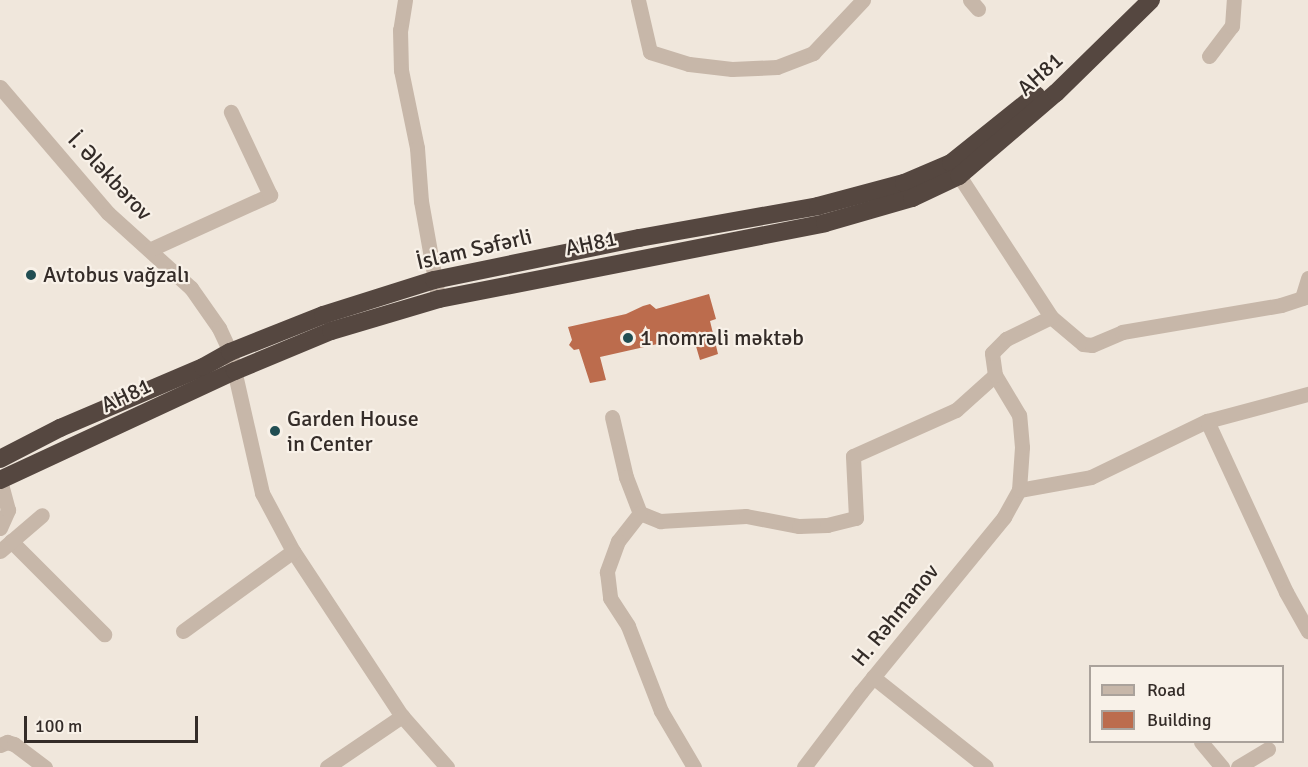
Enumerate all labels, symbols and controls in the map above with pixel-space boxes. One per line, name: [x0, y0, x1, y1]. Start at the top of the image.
street label: AH81: [1012, 47, 1068, 101]
street label: İ. Ələkbərov: [62, 126, 158, 226]
street label: İslam Səfərli: [414, 223, 534, 275]
street label: AH81: [563, 225, 619, 261]
place label: Avtobus vağzalı: [43, 262, 189, 288]
marker: Avtobus vağzalı: [24, 268, 38, 282]
place label: 1 nomrəli məktəb: [640, 325, 804, 351]
marker: 1 nomrəli məktəb: [621, 331, 635, 345]
street label: AH81: [97, 372, 155, 418]
place label: Garden House in Center: [287, 405, 419, 457]
marker: Garden House in Center: [268, 424, 282, 438]
street label: H. Rəhmanov: [846, 559, 944, 671]
legend: [1089, 665, 1284, 743]
text: Road: [1147, 679, 1186, 701]
scale bar: [27, 704, 201, 742]
text: Building: [1147, 709, 1211, 731]
text: 100 m: [35, 715, 82, 737]

